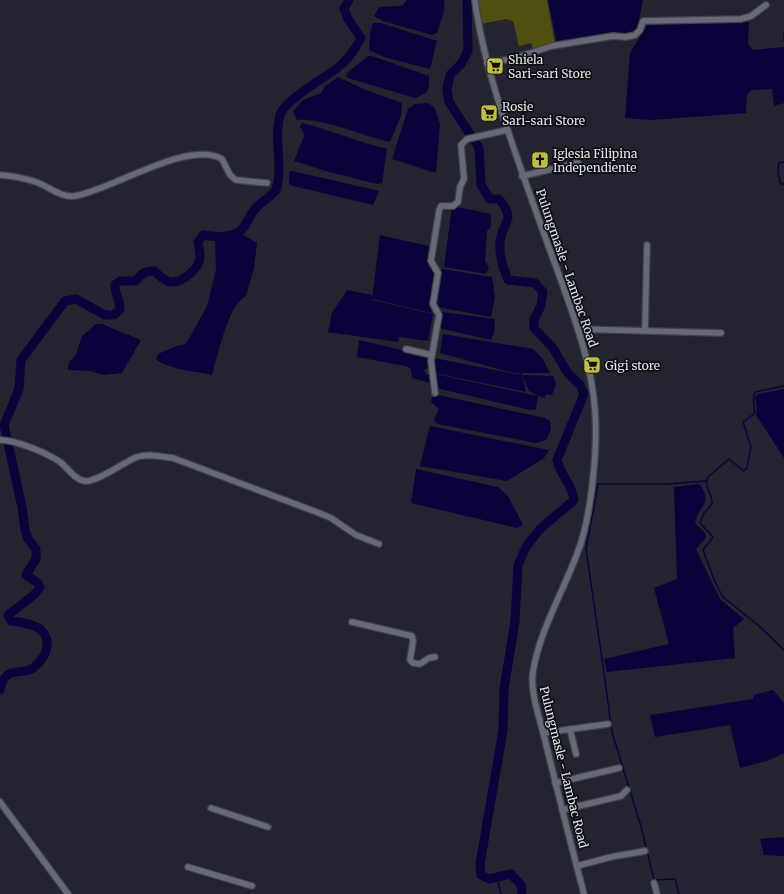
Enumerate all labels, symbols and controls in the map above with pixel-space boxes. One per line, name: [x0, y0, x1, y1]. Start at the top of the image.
place label: Shiela Sari-sari Store: [508, 52, 591, 81]
supermarket icon: Shiela Sari-sari Store: [485, 56, 505, 76]
place label: Rosie Sari-sari Store: [502, 99, 585, 128]
supermarket icon: Rosie Sari-sari Store: [479, 103, 499, 123]
place label: Iglesia Filipina Independiente: [553, 146, 638, 175]
church icon: Iglesia Filipina Independiente: [530, 150, 550, 170]
street label: Pulungmasle - Lambac Road: [533, 187, 601, 349]
supermarket icon: Gigi store: [582, 355, 602, 375]
place label: Gigi store: [605, 358, 660, 373]
street label: Pulungmasle - Lambac Road: [537, 685, 591, 849]

